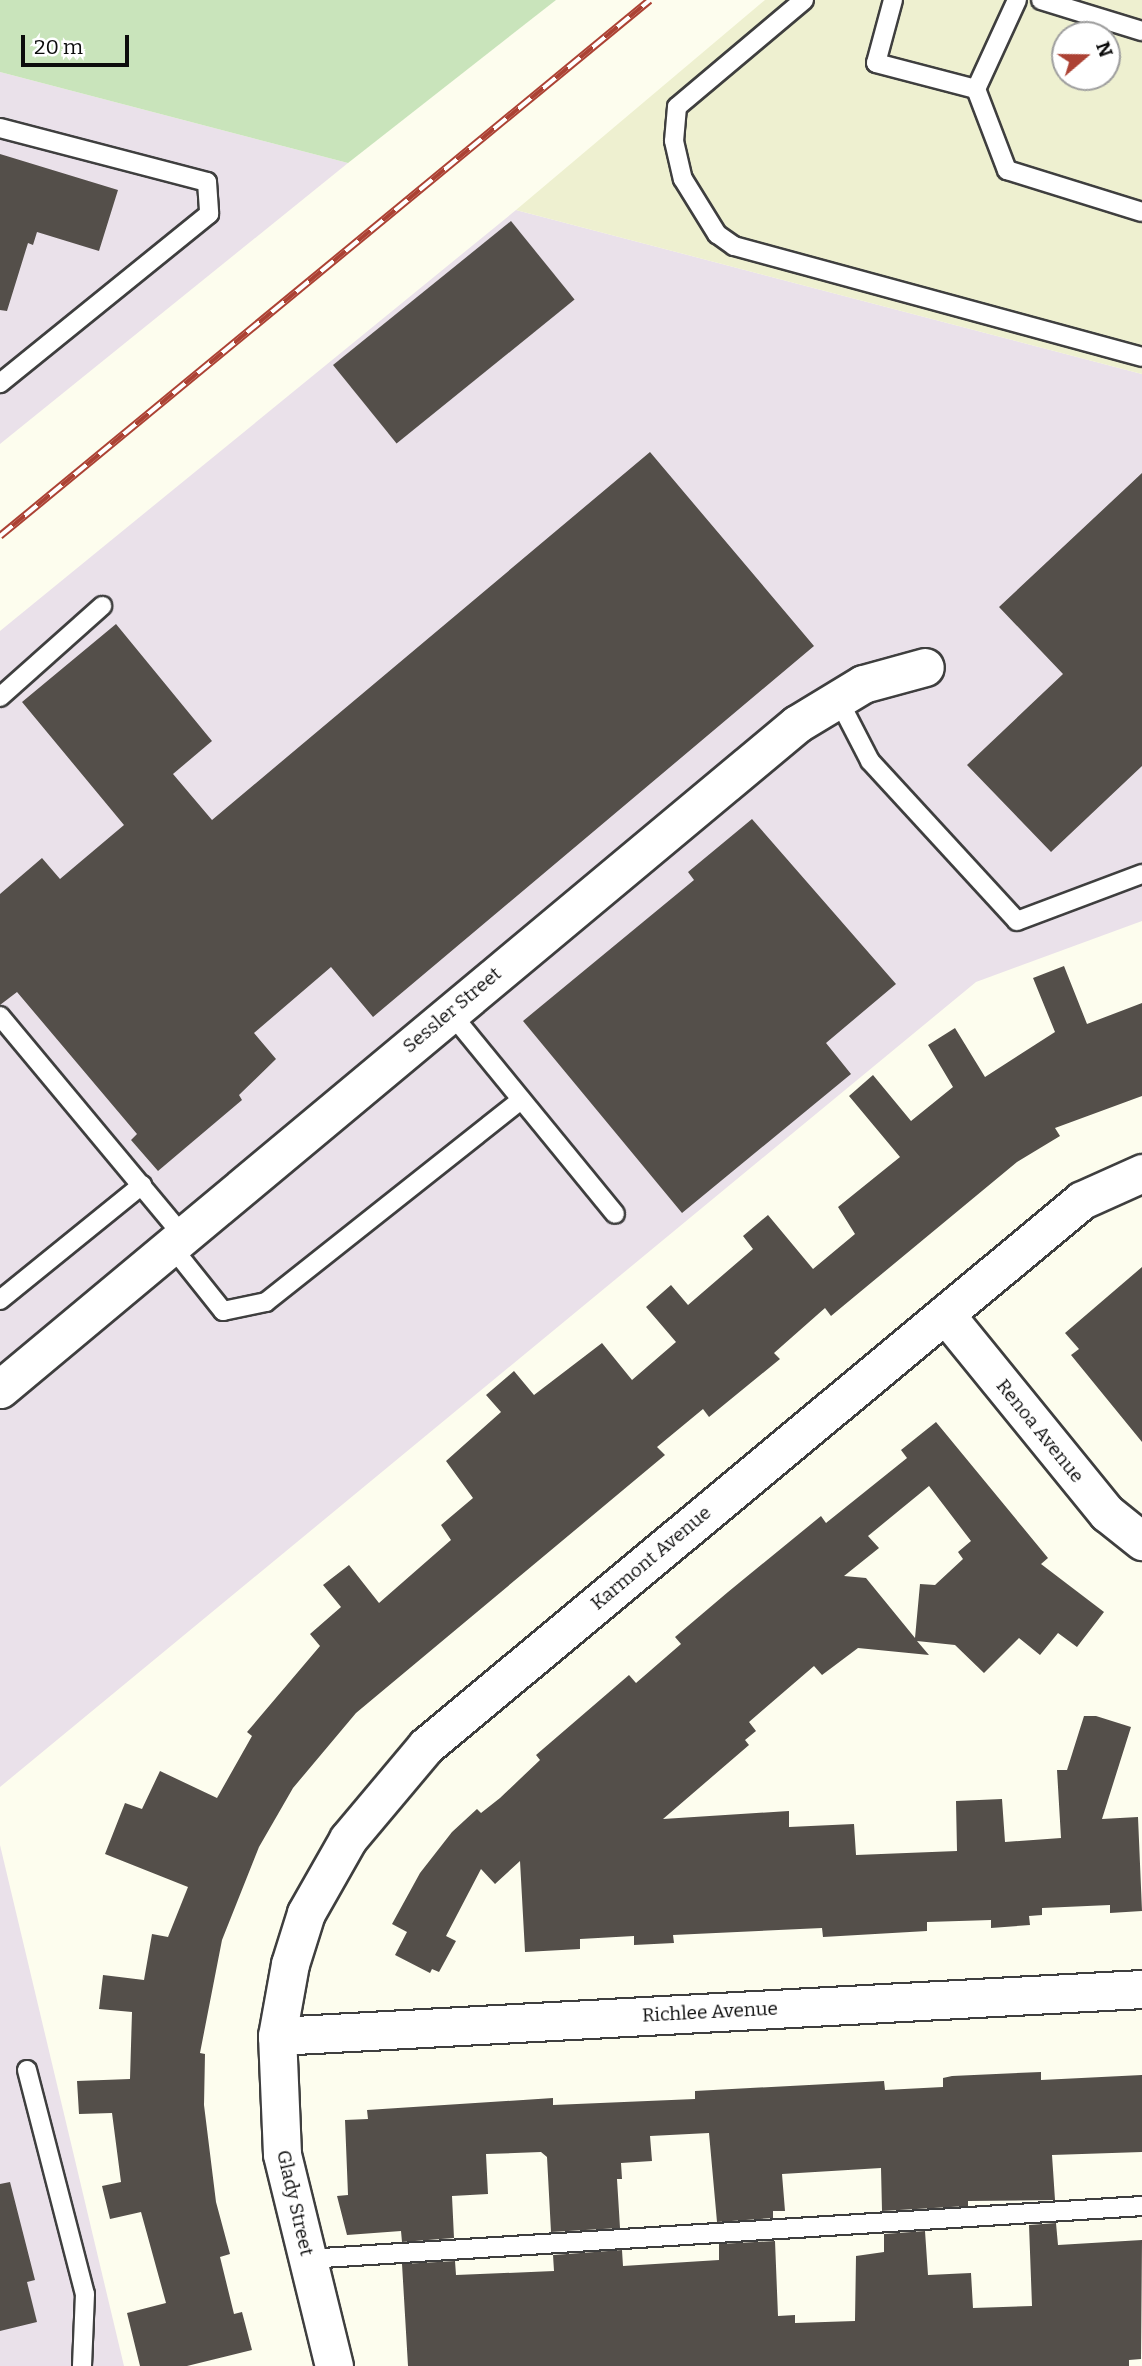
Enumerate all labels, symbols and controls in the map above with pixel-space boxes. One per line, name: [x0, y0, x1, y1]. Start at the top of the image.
scale bar: [24, 21, 133, 65]
north arrow: [1051, 21, 1121, 91]
text: 20 m: [34, 34, 83, 60]
text: N: [1091, 38, 1118, 60]
street label: Sessler Street: [398, 962, 506, 1058]
street label: Renoa Avenue: [991, 1375, 1089, 1487]
street label: Karmont Avenue: [586, 1501, 716, 1615]
street label: Richlee Avenue: [642, 1997, 778, 2027]
street label: Glady Street: [272, 2148, 318, 2258]

